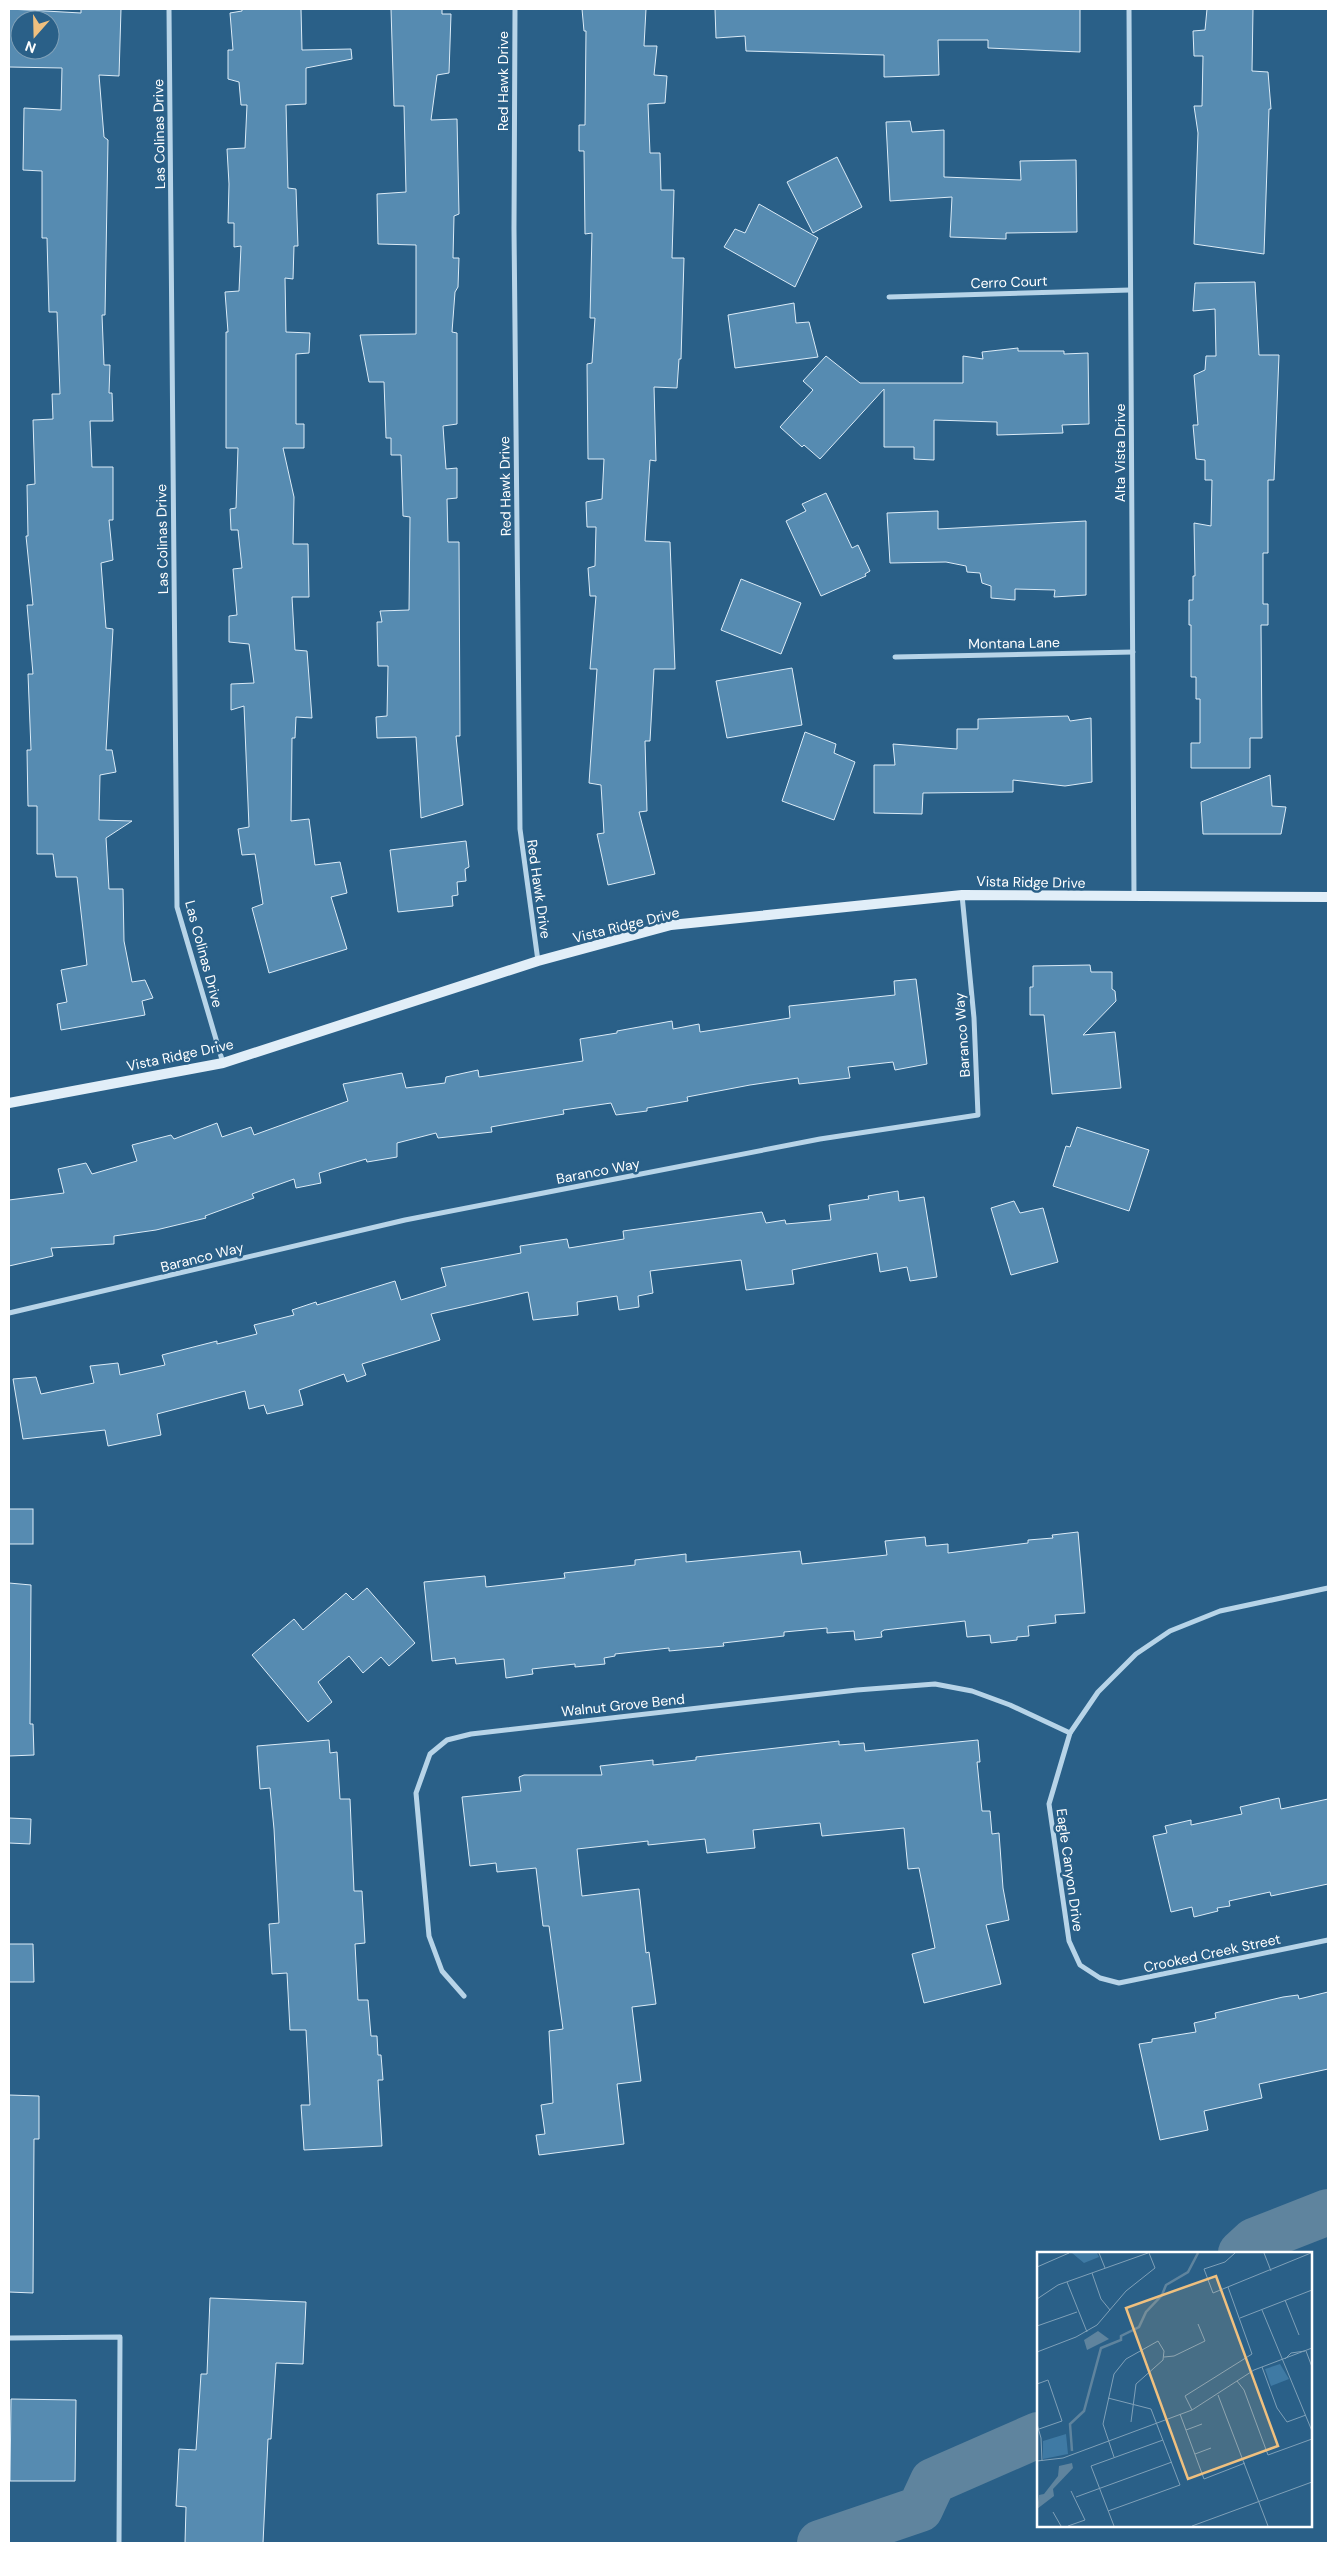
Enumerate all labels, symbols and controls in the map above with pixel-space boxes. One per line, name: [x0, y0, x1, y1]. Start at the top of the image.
north arrow: [10, 10, 60, 60]
street label: Red Hawk Drive: [494, 31, 512, 131]
text: N: [23, 37, 38, 57]
street label: Las Colinas Drive: [149, 79, 169, 189]
street label: Cerro Court: [970, 272, 1048, 292]
street label: Alta Vista Drive: [1111, 404, 1129, 502]
street label: Red Hawk Drive: [495, 436, 515, 536]
street label: Las Colinas Drive: [152, 484, 172, 594]
street label: Montana Lane: [968, 633, 1060, 653]
street label: Red Hawk Drive: [523, 838, 555, 940]
street label: Vista Ridge Drive: [976, 872, 1086, 892]
street label: Las Colinas Drive: [181, 898, 227, 1010]
street label: Vista Ridge Drive: [571, 903, 681, 947]
street label: Baranco Way: [950, 992, 974, 1078]
street label: Vista Ridge Drive: [125, 1035, 235, 1075]
street label: Baranco Way: [555, 1154, 642, 1188]
street label: Baranco Way: [159, 1238, 246, 1276]
street label: Walnut Grove Bend: [560, 1690, 686, 1720]
street label: Eagle Canyon Drive: [1052, 1807, 1088, 1933]
street label: Crooked Creek Street: [1142, 1930, 1282, 1976]
inset map: [1037, 2252, 1312, 2527]

